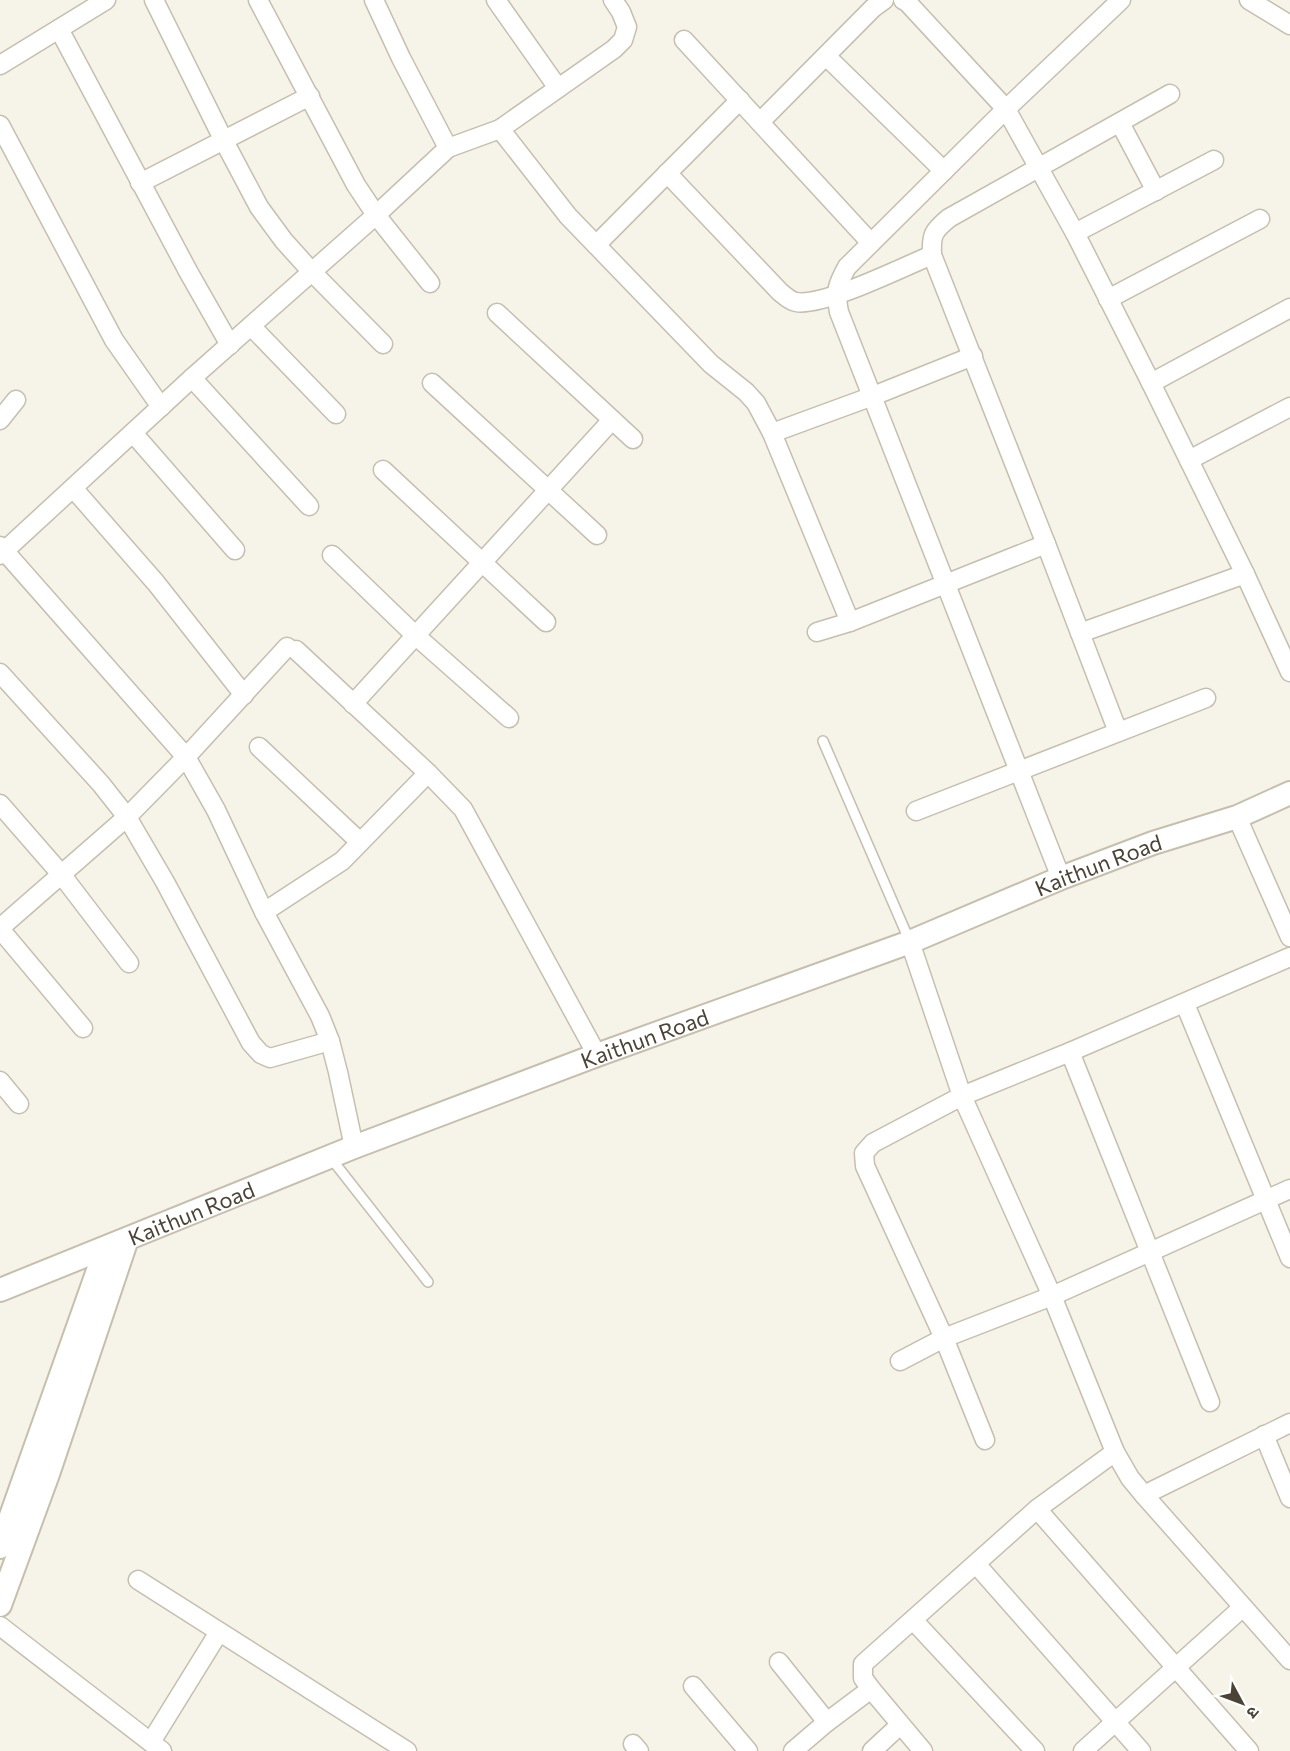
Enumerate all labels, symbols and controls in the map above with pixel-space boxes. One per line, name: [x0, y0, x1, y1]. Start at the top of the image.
street label: Kaithun Road: [1030, 828, 1165, 901]
street label: Kaithun Road: [577, 1002, 712, 1074]
street label: Kaithun Road: [124, 1175, 258, 1250]
north arrow: [1212, 1673, 1272, 1733]
text: उ: [1243, 1703, 1264, 1723]

